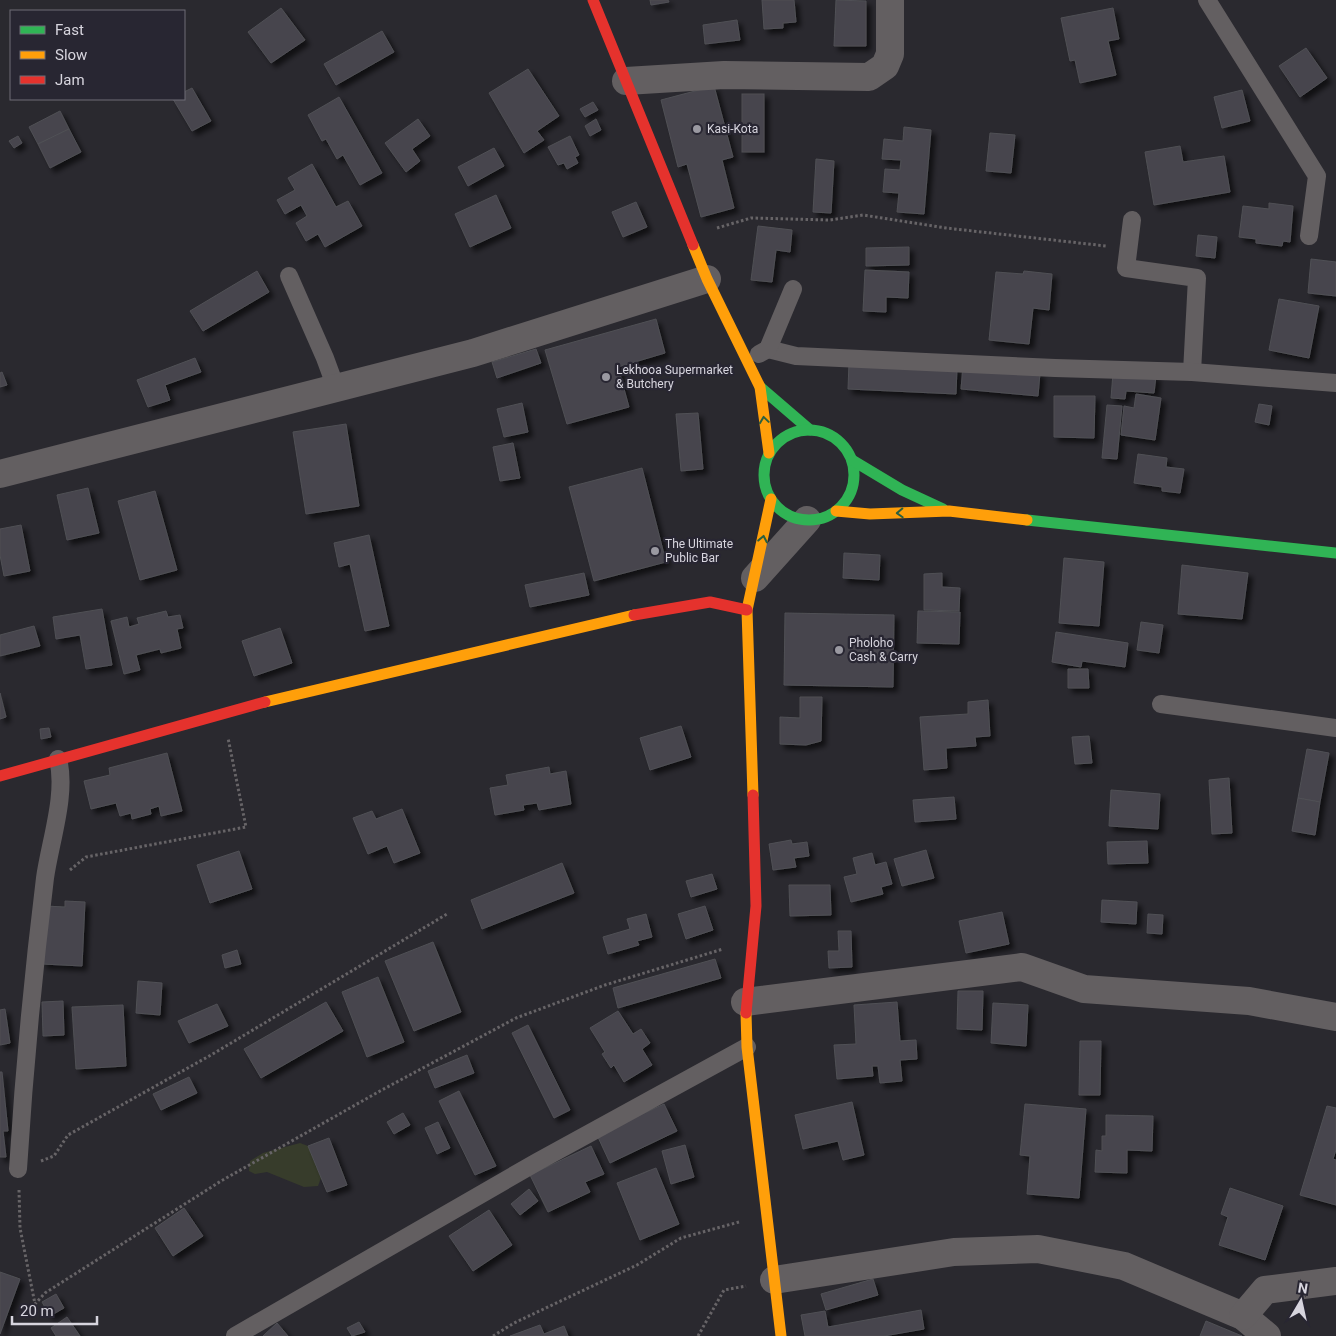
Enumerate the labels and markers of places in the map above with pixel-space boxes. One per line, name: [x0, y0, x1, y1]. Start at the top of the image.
place label: Kasi-Kota: [707, 122, 758, 136]
marker: Kasi-Kota: [691, 123, 703, 135]
place label: Lekhooa Supermarket & Butchery: [616, 363, 733, 391]
marker: Lekhooa Supermarket & Butchery: [600, 371, 612, 383]
place label: The Ultimate Public Bar: [665, 537, 733, 565]
marker: The Ultimate Public Bar: [649, 545, 661, 557]
place label: Pholoho Cash & Carry: [849, 636, 918, 664]
marker: Pholoho Cash & Carry: [833, 644, 845, 656]

